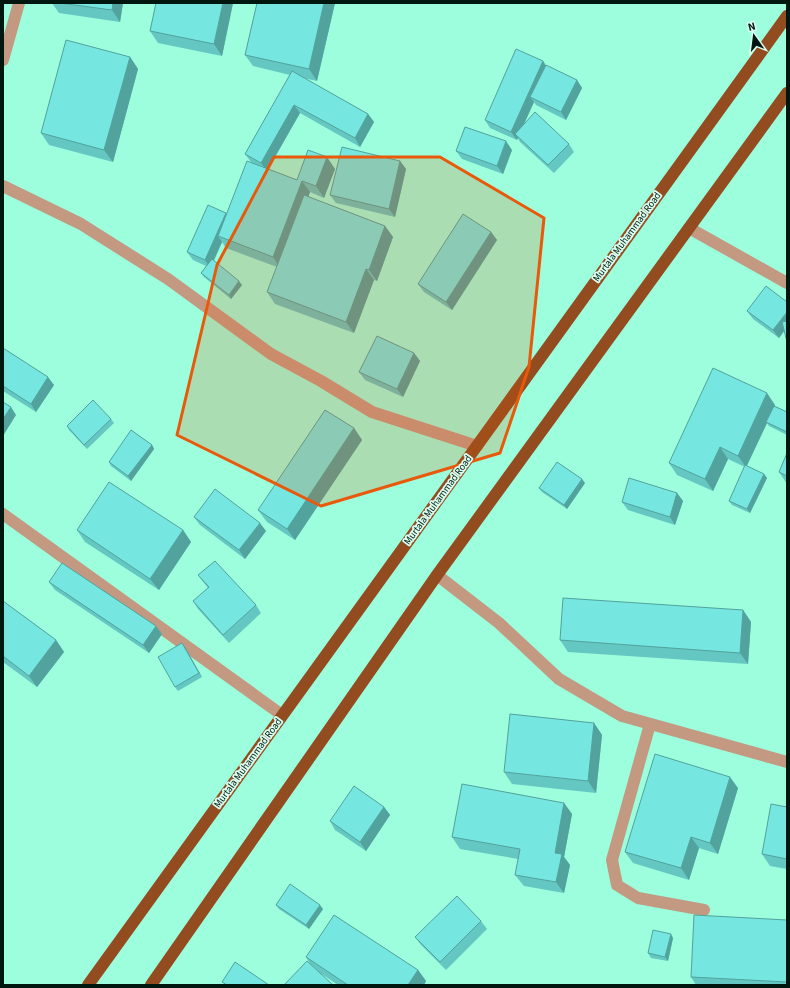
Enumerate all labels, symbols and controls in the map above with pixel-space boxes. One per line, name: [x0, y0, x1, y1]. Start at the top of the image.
north arrow: [734, 16, 774, 56]
text: N: [746, 19, 757, 35]
street label: Murtala Muhammad Road: [590, 189, 664, 285]
street label: Murtala Muhammad Road: [401, 452, 475, 548]
street label: Murtala Muhammad Road: [211, 715, 285, 811]

